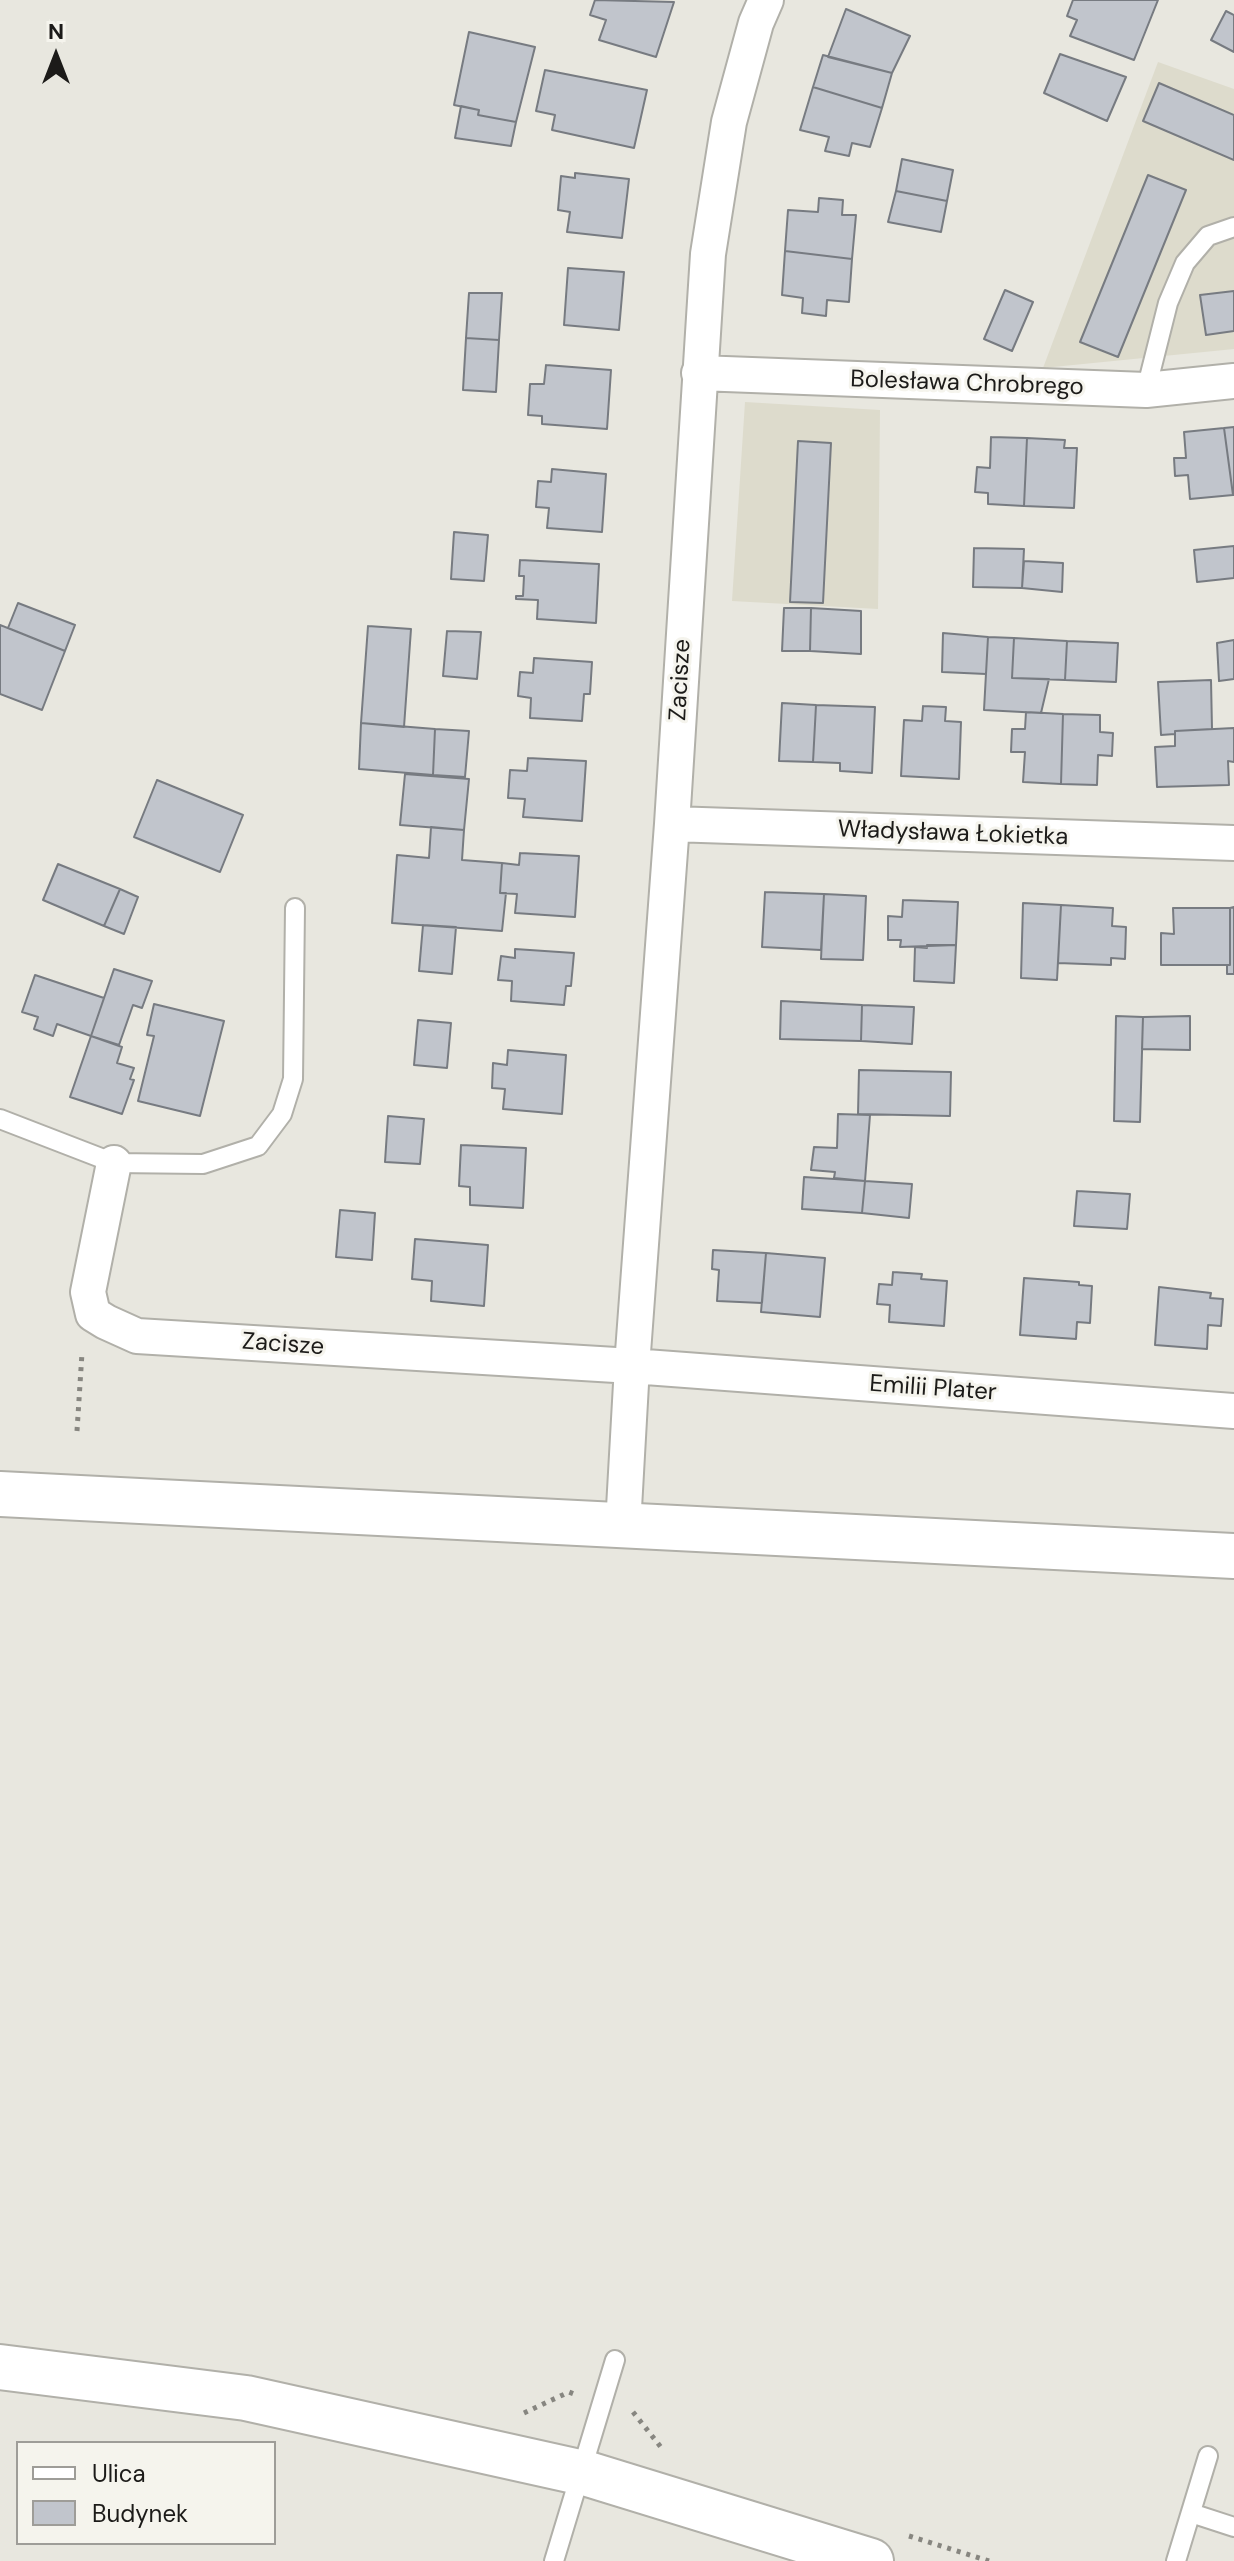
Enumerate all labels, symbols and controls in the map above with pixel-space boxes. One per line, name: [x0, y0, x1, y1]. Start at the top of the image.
north arrow: [16, 16, 96, 96]
text: N: [48, 17, 64, 46]
street label: Bolesława Chrobrego: [850, 366, 1084, 402]
street label: Zacisze: [664, 638, 698, 722]
street label: Władysława Łokietka: [837, 816, 1069, 852]
street label: Zacisze: [241, 1328, 325, 1362]
street label: Emilii Plater: [868, 1370, 998, 1408]
legend: [16, 2441, 276, 2545]
text: Ulica: [92, 2458, 146, 2489]
text: Budynek: [92, 2498, 188, 2529]

